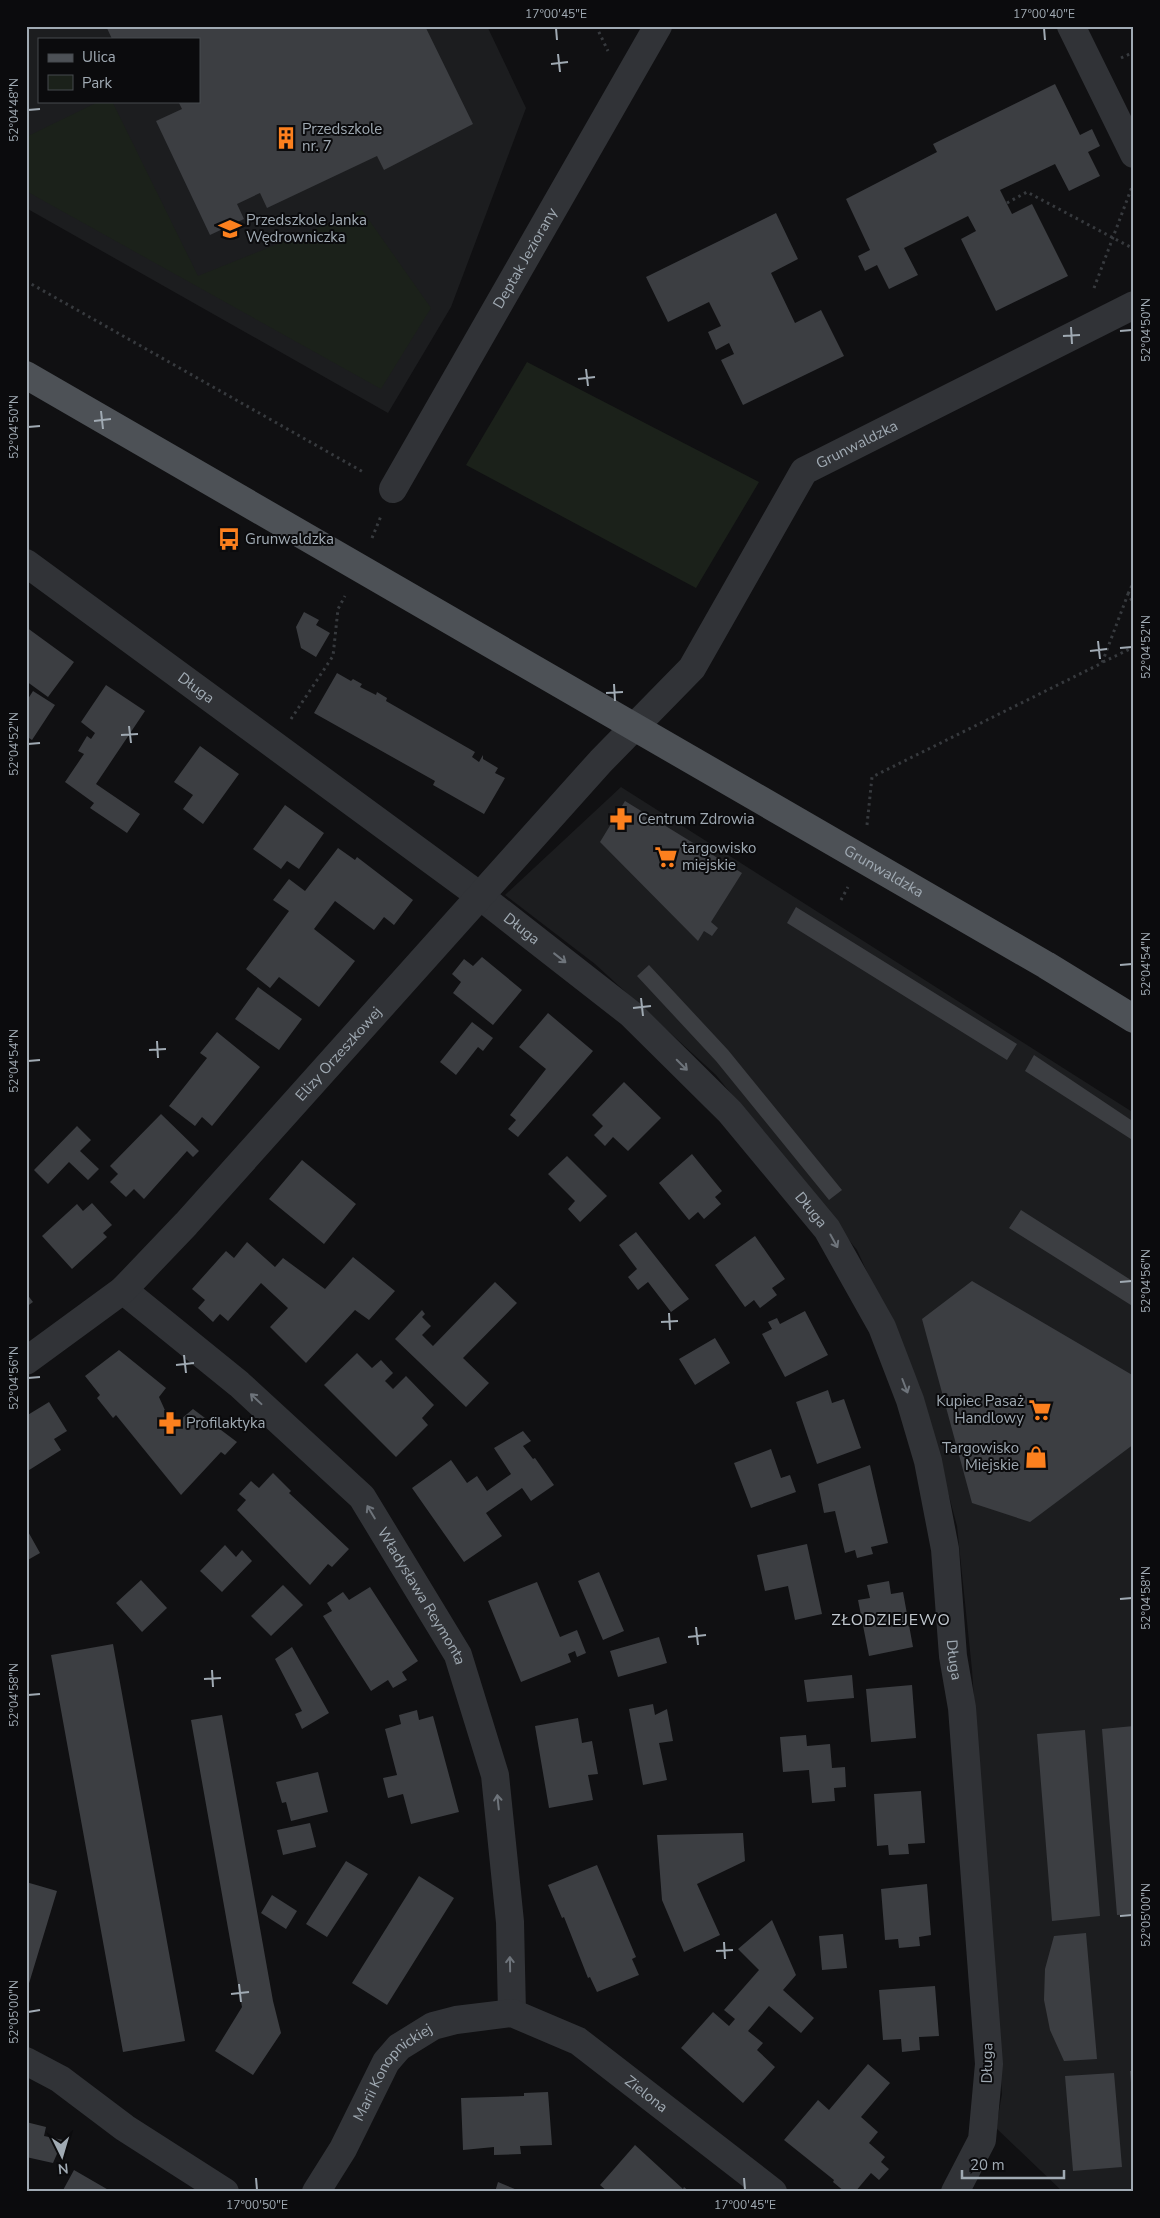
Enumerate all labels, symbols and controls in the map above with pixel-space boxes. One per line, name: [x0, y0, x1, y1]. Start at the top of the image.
text: 17°00'45"E: [525, 6, 587, 22]
text: 17°00'40"E: [1013, 6, 1075, 22]
legend: [38, 38, 200, 102]
text: Ulica: [82, 47, 116, 67]
text: Park: [82, 73, 112, 93]
text: 52°04'48"N: [6, 78, 22, 142]
place label: Przedszkole nr. 7: [302, 119, 382, 156]
building icon: Przedszkole nr. 7: [273, 125, 299, 151]
street label: Deptak Jeziorany: [488, 204, 562, 312]
place label: Przedszkole Janka Wędrowniczka: [246, 210, 367, 247]
school or university icon: Przedszkole Janka Wędrowniczka: [217, 216, 243, 242]
text: 52°04'50"N: [1138, 298, 1154, 362]
text: 52°04'50"N: [6, 395, 22, 459]
street label: Grunwaldzka: [812, 416, 901, 473]
bus stop icon: Grunwaldzka: [216, 526, 242, 552]
place label: Grunwaldzka: [245, 529, 334, 549]
text: 52°04'52"N: [1138, 615, 1154, 679]
street label: Długa: [174, 668, 218, 708]
text: 52°04'52"N: [6, 712, 22, 776]
pharmacy icon: Centrum Zdrowia: [608, 806, 634, 832]
place label: Centrum Zdrowia: [638, 809, 755, 829]
place label: targowisko miejskie: [682, 838, 756, 875]
street label: Grunwaldzka: [840, 840, 927, 902]
supermarket icon: targowisko miejskie: [653, 844, 679, 870]
street label: Długa: [500, 908, 544, 949]
text: 52°04'54"N: [1138, 932, 1154, 996]
one-way arrow: [553, 953, 566, 964]
street label: Elizy Orzeszkowej: [291, 1002, 386, 1105]
text: 52°04'54"N: [6, 1029, 22, 1093]
one-way arrow: [676, 1058, 688, 1070]
street label: Długa: [790, 1188, 832, 1232]
one-way arrow: [829, 1233, 839, 1247]
text: 52°04'56"N: [1138, 1249, 1154, 1313]
text: 52°04'56"N: [6, 1346, 22, 1410]
one-way arrow: [901, 1378, 910, 1393]
place label: Kupiec Pasaż Handlowy: [936, 1391, 1024, 1428]
one-way arrow: [249, 1393, 262, 1405]
supermarket icon: Kupiec Pasaż Handlowy: [1027, 1397, 1053, 1423]
pharmacy icon: Profilaktyka: [157, 1410, 183, 1436]
place label: Profilaktyka: [186, 1413, 265, 1433]
place label: Targowisko Miejskie: [942, 1438, 1019, 1475]
shop icon: Targowisko Miejskie: [1023, 1444, 1049, 1470]
one-way arrow: [366, 1506, 376, 1520]
street label: Władysława Reymonta: [373, 1523, 470, 1667]
text: 52°04'58"N: [1138, 1566, 1154, 1630]
district label: ZŁODZIEJEWO: [831, 1609, 951, 1631]
street label: Długa: [942, 1639, 967, 1682]
text: 52°04'58"N: [6, 1663, 22, 1727]
one-way arrow: [493, 1795, 503, 1811]
text: 52°05'00"N: [1138, 1883, 1154, 1947]
one-way arrow: [506, 1956, 515, 1972]
text: 52°05'00"N: [6, 1980, 22, 2044]
street label: Marii Konopnickiej: [348, 2019, 436, 2124]
street label: Długa: [977, 2042, 997, 2084]
street label: Zielona: [621, 2071, 672, 2117]
north arrow: [38, 2130, 88, 2180]
scale bar: [962, 2148, 1065, 2180]
text: 20 m: [970, 2155, 1005, 2175]
text: N: [57, 2159, 69, 2178]
text: 17°00'50"E: [226, 2197, 288, 2213]
text: 17°00'45"E: [714, 2197, 776, 2213]

